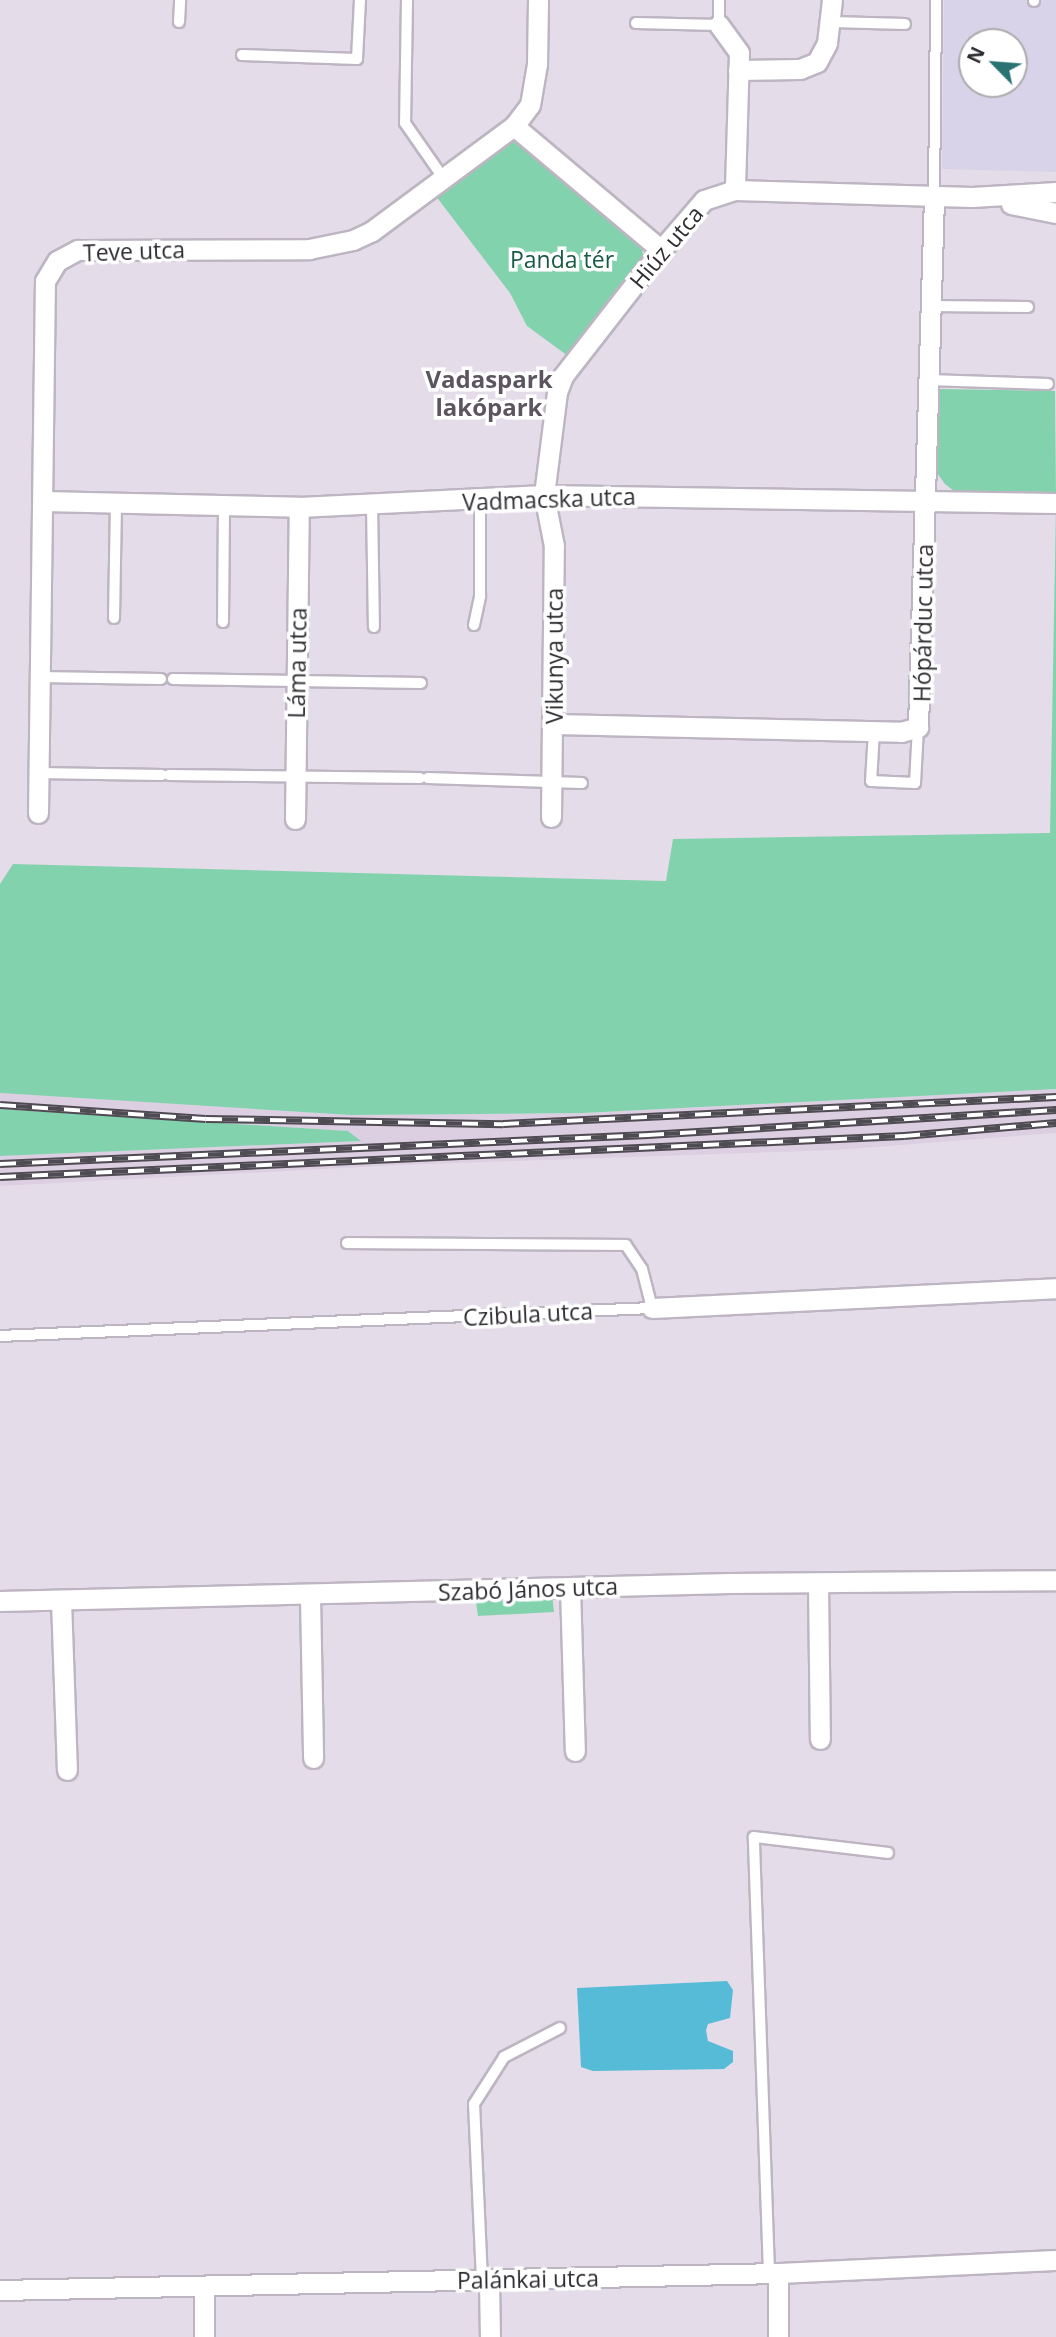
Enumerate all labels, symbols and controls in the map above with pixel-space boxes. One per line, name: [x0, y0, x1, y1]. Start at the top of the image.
north arrow: [958, 28, 1028, 98]
text: N: [961, 42, 991, 67]
street label: Hiúz utca: [623, 200, 709, 294]
street label: Teve utca: [83, 235, 185, 267]
park label: Panda tér: [510, 245, 614, 273]
district label: Vadaspark lakópark: [425, 365, 553, 421]
street label: Vadmacska utca: [462, 482, 636, 516]
street label: Hópárduc utca: [908, 544, 938, 702]
street label: Vikunya utca: [540, 588, 568, 724]
street label: Láma utca: [282, 607, 312, 719]
street label: Czibula utca: [462, 1297, 594, 1331]
street label: Szabó János utca: [438, 1572, 618, 1606]
street label: Palánkai utca: [457, 2264, 599, 2294]

